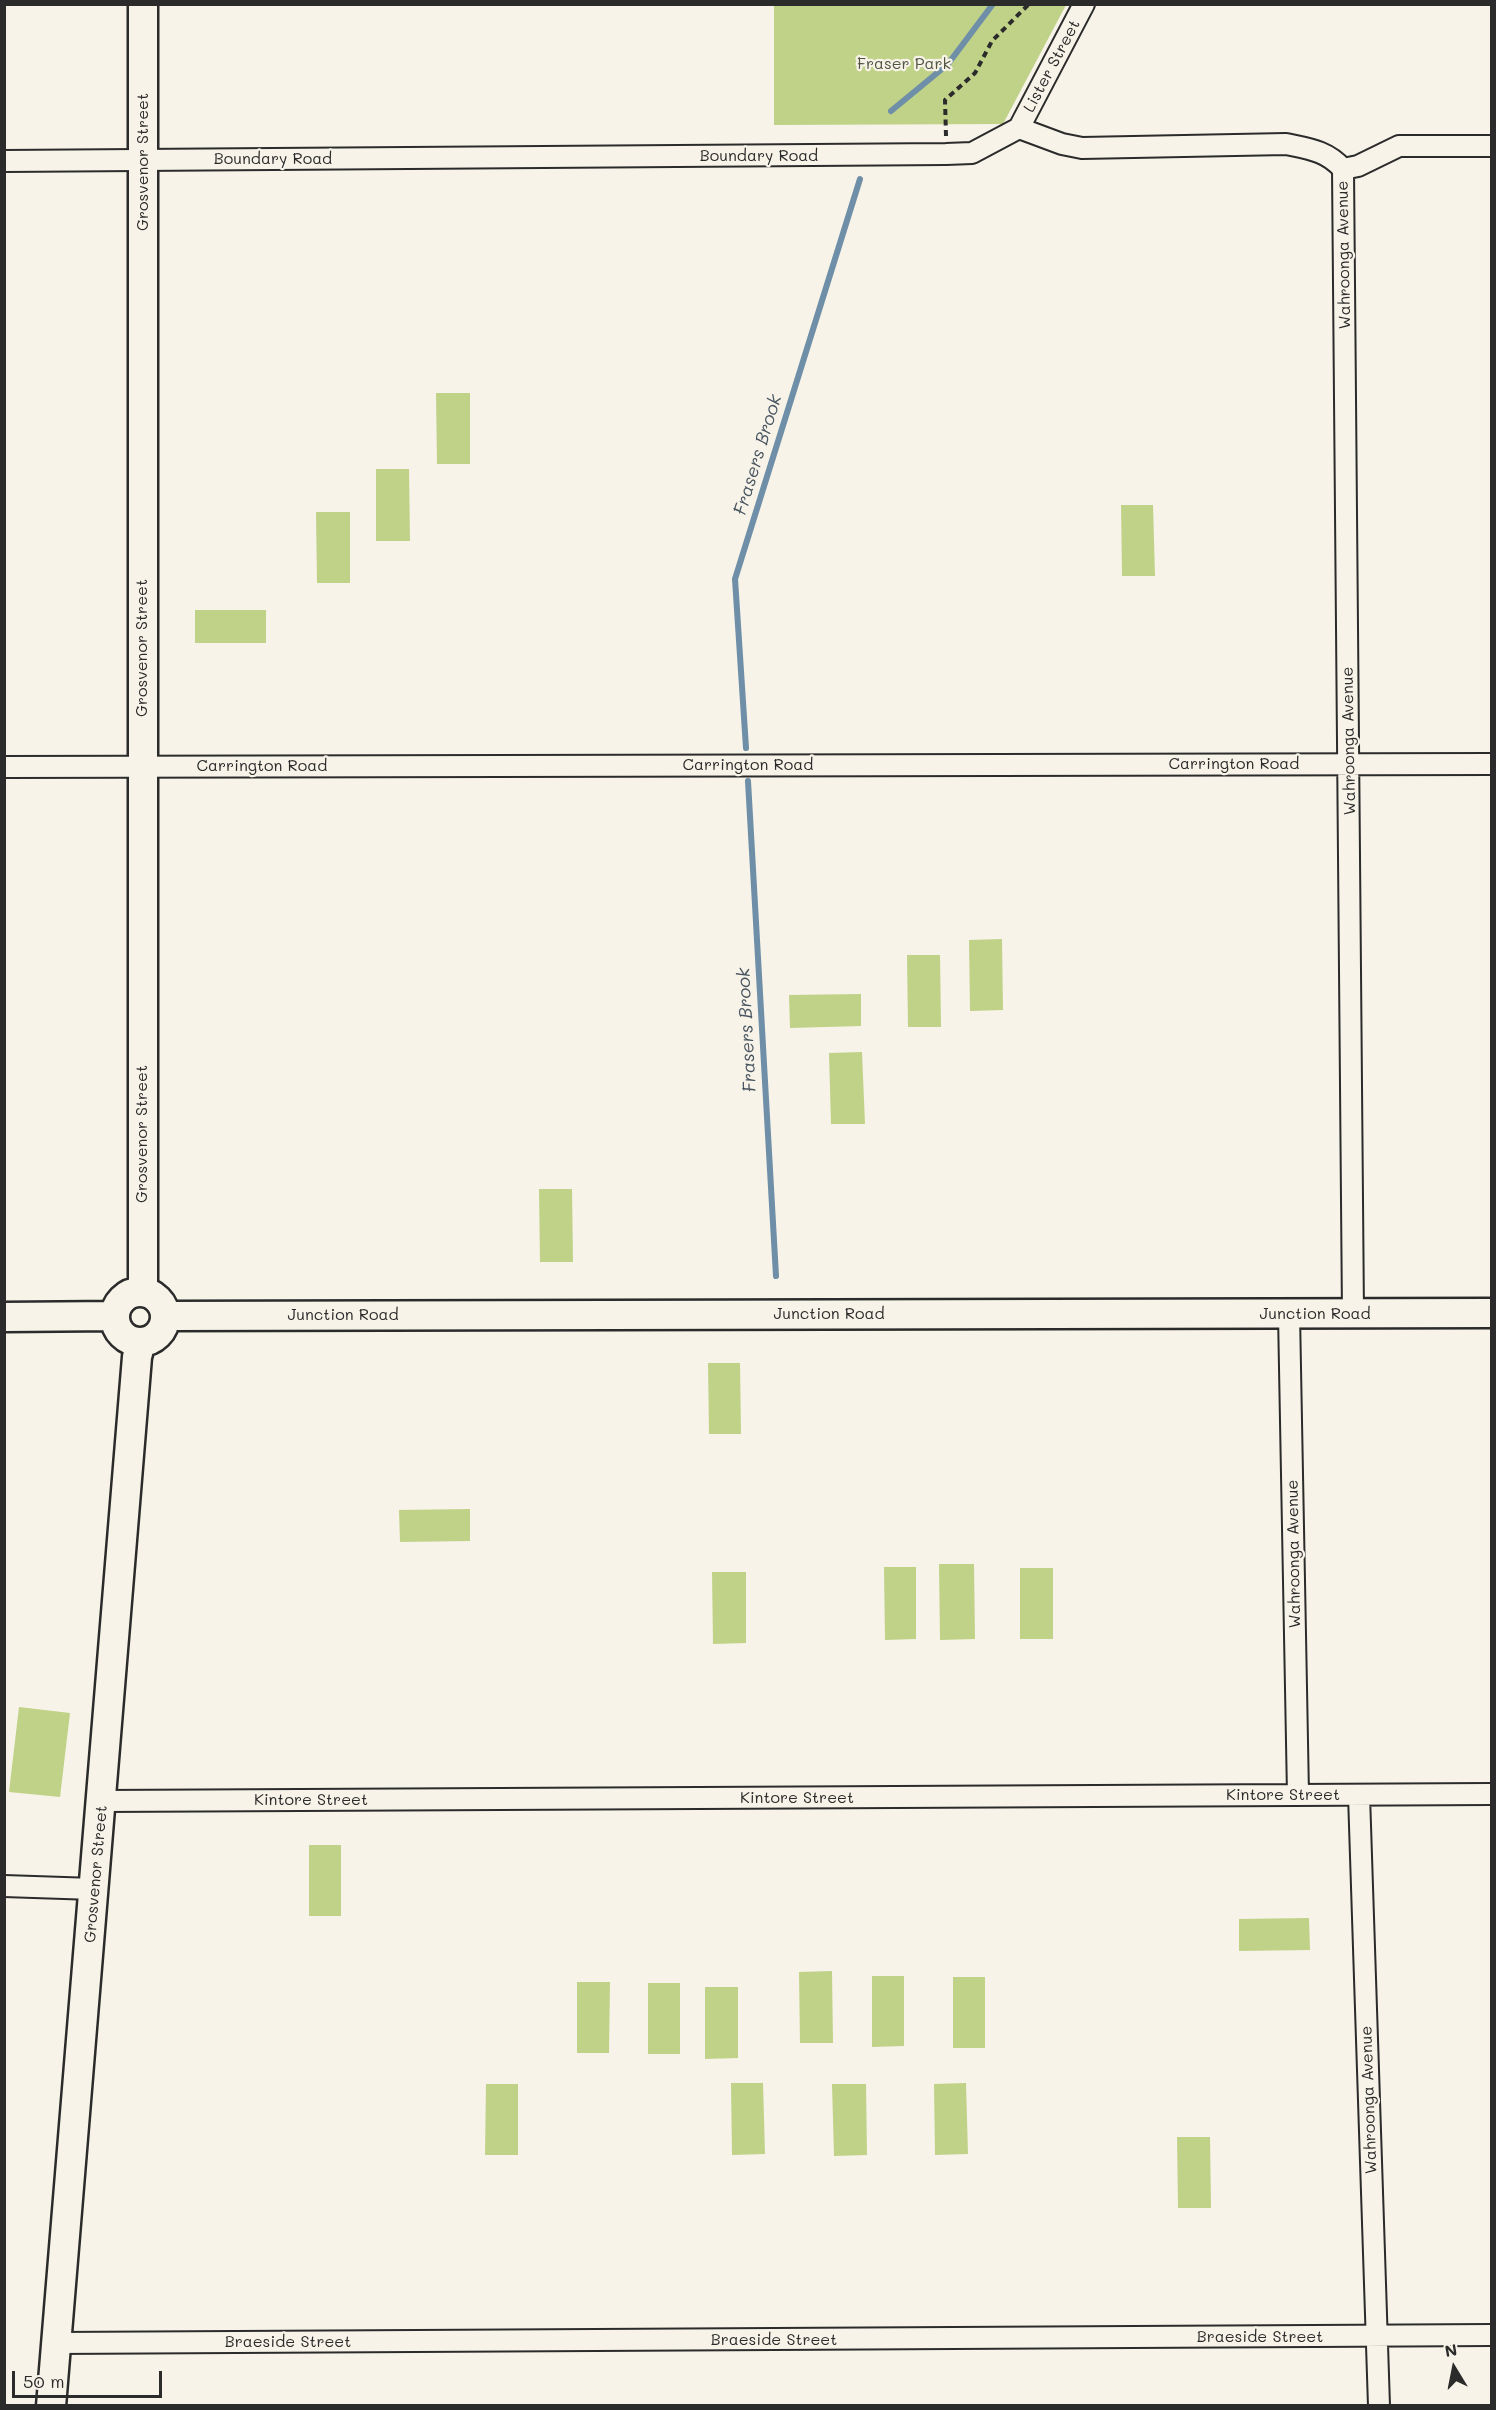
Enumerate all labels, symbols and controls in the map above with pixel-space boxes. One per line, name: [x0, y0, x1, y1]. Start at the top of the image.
street label: Lister Street: [1020, 16, 1084, 116]
park label: Fraser Park: [857, 54, 951, 74]
street label: Grosvenor Street: [133, 93, 153, 231]
street label: Boundary Road: [700, 146, 818, 166]
street label: Boundary Road: [214, 149, 332, 169]
street label: Wahroonga Avenue: [1333, 181, 1355, 329]
water label: Frasers Brook: [729, 392, 787, 518]
street label: Grosvenor Street: [132, 579, 152, 717]
street label: Wahroonga Avenue: [1338, 667, 1360, 815]
street label: Carrington Road: [1169, 754, 1299, 774]
street label: Carrington Road: [683, 755, 813, 775]
street label: Carrington Road: [197, 756, 327, 776]
water label: Frasers Brook: [733, 967, 761, 1093]
street label: Grosvenor Street: [132, 1065, 152, 1203]
street label: Junction Road: [773, 1304, 885, 1324]
street label: Junction Road: [1259, 1304, 1371, 1324]
street label: Junction Road: [287, 1305, 399, 1325]
street label: Wahroonga Avenue: [1283, 1480, 1305, 1628]
street label: Kintore Street: [1226, 1785, 1340, 1805]
street label: Kintore Street: [740, 1788, 854, 1808]
street label: Kintore Street: [254, 1790, 368, 1810]
street label: Grosvenor Street: [80, 1804, 112, 1944]
street label: Wahroonga Avenue: [1357, 2025, 1381, 2175]
street label: Braeside Street: [1197, 2327, 1323, 2347]
street label: Braeside Street: [711, 2330, 837, 2350]
street label: Braeside Street: [225, 2332, 351, 2352]
north arrow: [1424, 2338, 1484, 2398]
text: N: [1443, 2338, 1459, 2361]
scale bar: [15, 2359, 165, 2397]
text: 50 m: [23, 2369, 65, 2393]

